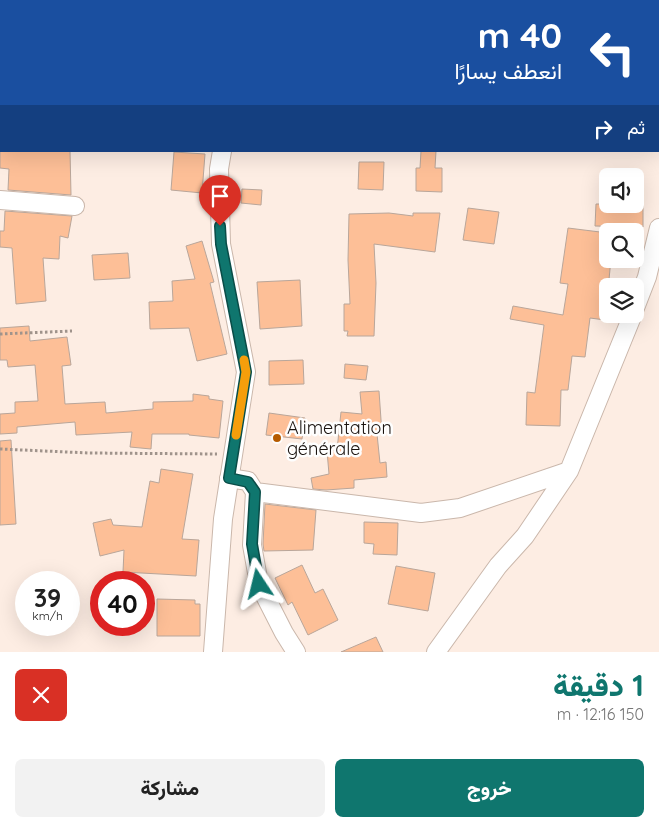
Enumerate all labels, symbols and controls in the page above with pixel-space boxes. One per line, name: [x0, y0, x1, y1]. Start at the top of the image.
text: 40 m: [478, 13, 562, 57]
icon: left: [580, 20, 645, 85]
text: انعطف يسارًا: [454, 57, 562, 85]
icon: right: [589, 115, 617, 143]
text: ثم: [627, 115, 645, 139]
map controls: [599, 168, 644, 323]
button: sound: [599, 168, 644, 213]
pin: [199, 175, 241, 226]
icon: arrive: [206, 182, 234, 210]
button: search: [599, 223, 644, 268]
button: layers: [599, 278, 644, 323]
place label: Alimentation générale: [287, 416, 392, 460]
marker: Alimentation générale: [271, 432, 283, 444]
position arrow: [232, 557, 284, 609]
speed limit sign: 40: [90, 571, 155, 636]
text: 39: [34, 582, 61, 613]
text: km/h: [32, 608, 63, 623]
text: 1 دقيقة: [553, 666, 644, 704]
button: close: [15, 669, 67, 721]
text: 150 m · 12:16: [557, 704, 644, 724]
button: مشاركة: [15, 759, 325, 817]
button: خروج: [335, 759, 644, 817]

